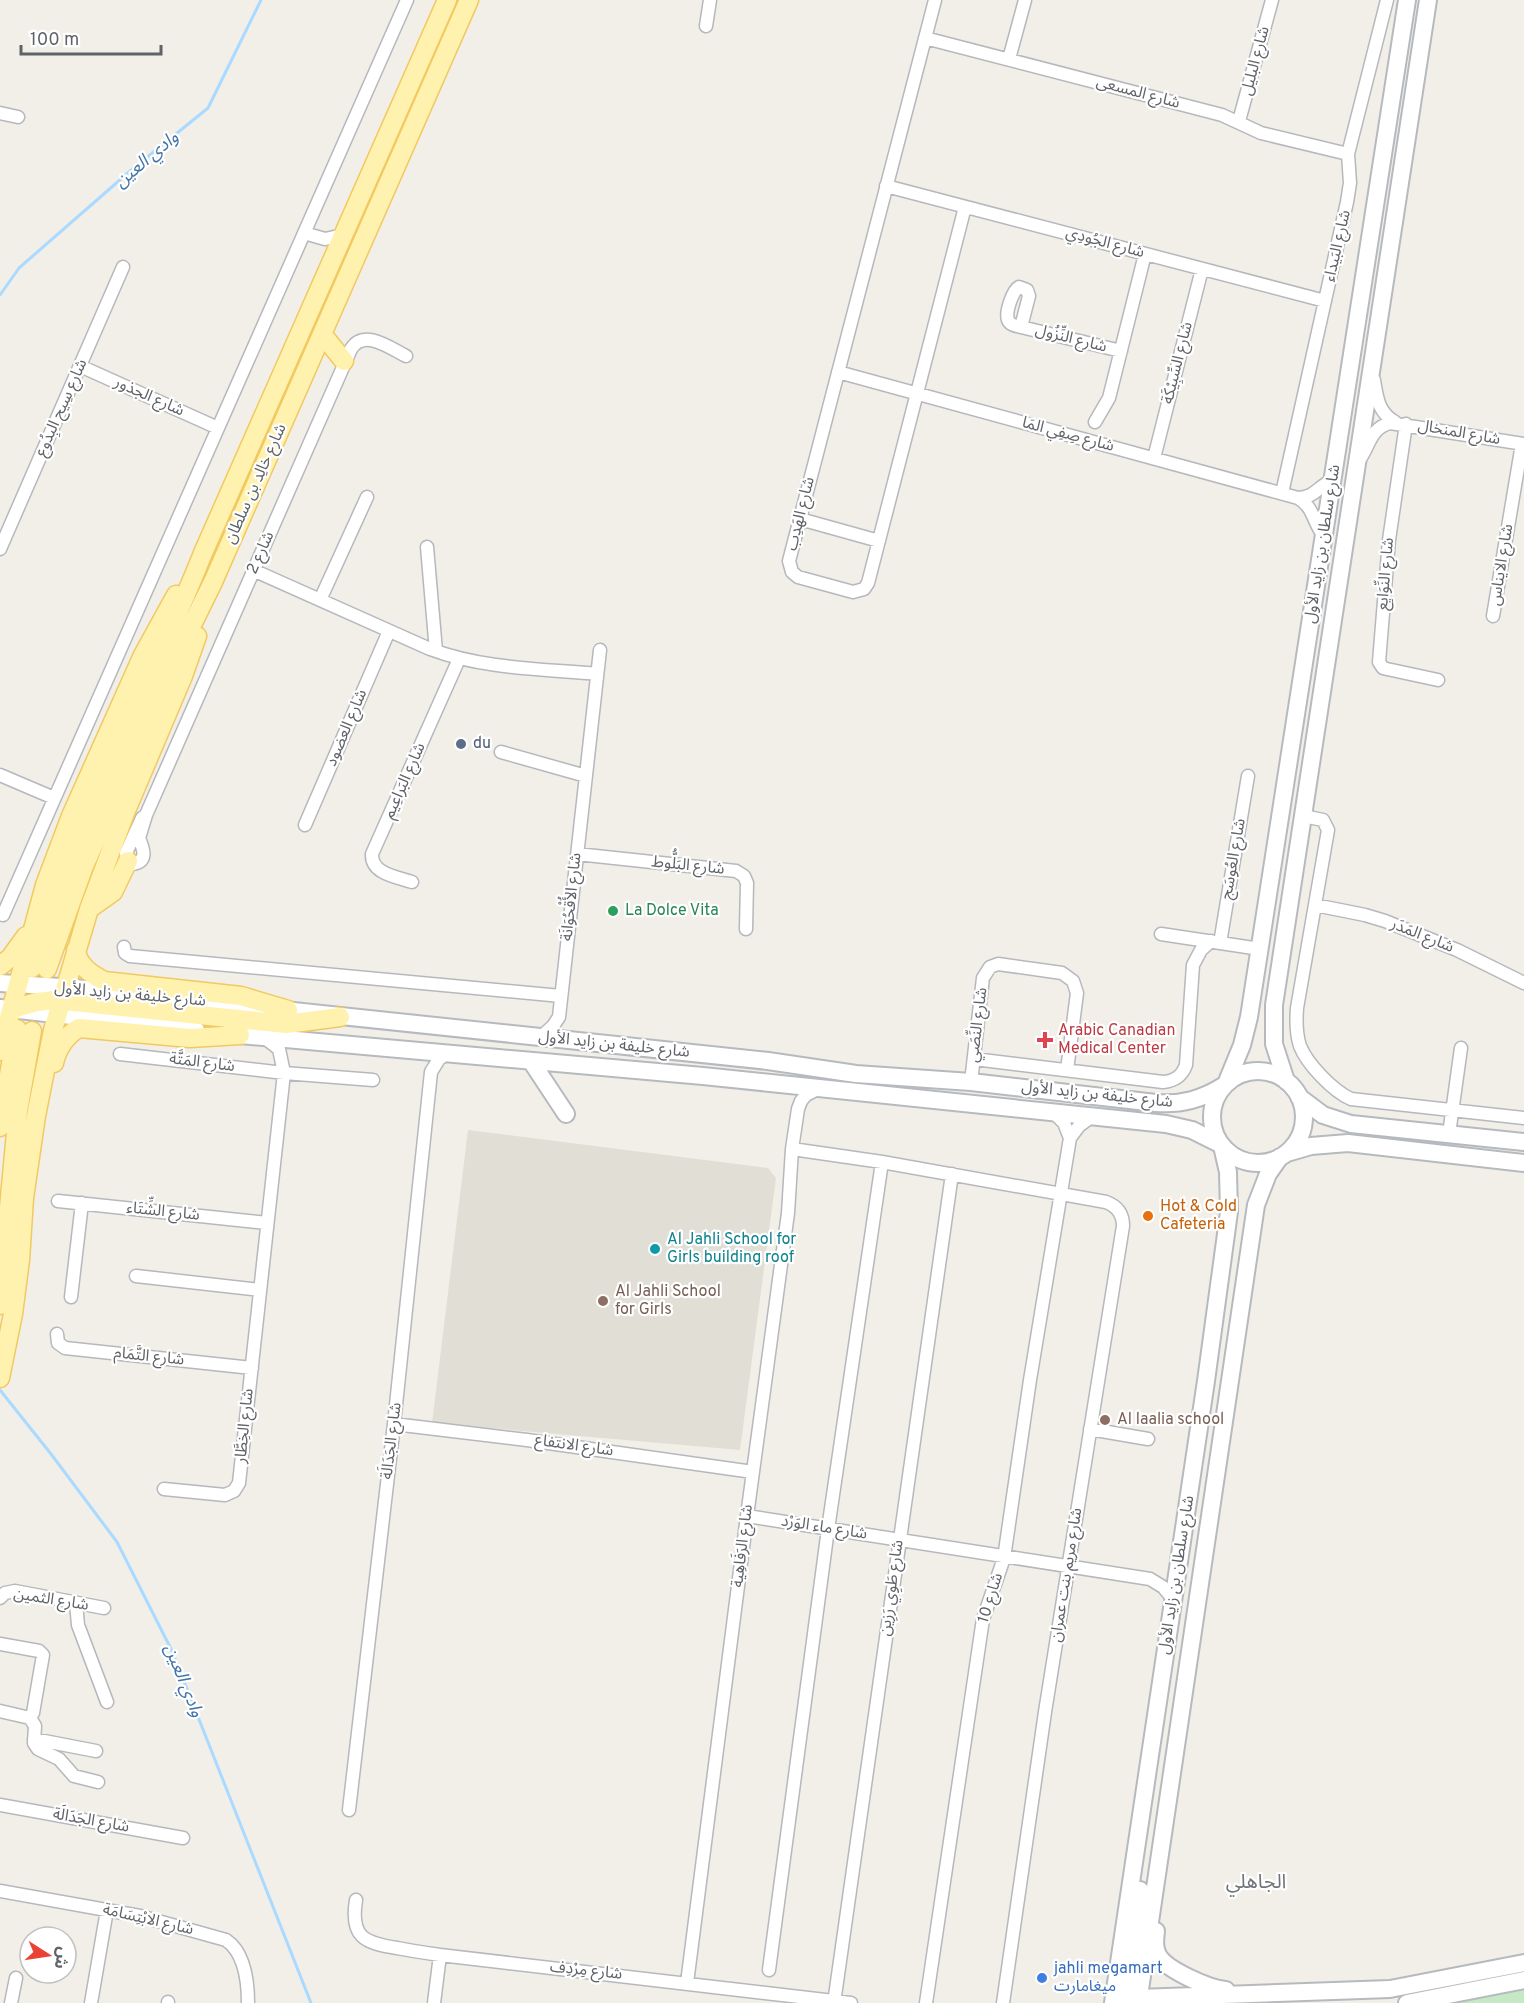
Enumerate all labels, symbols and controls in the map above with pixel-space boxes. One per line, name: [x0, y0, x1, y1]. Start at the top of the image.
scale bar: [21, 18, 160, 56]
street label: شارع البليل: [1237, 24, 1276, 98]
text: 100 m: [30, 29, 79, 52]
street label: شارع المسعى: [1094, 72, 1182, 115]
water label: وادي العين: [110, 126, 185, 194]
street label: شارع البَيداء: [1320, 208, 1357, 284]
street label: شارع الجُودِي: [1063, 223, 1146, 264]
street label: شارع النِّزُول: [1033, 318, 1109, 359]
street label: شارع السِّبِيْكَة: [1158, 320, 1199, 406]
street label: شارع سِيح البِدُوع: [32, 356, 93, 460]
street label: شارع الجذور: [110, 372, 187, 422]
street label: شارع صِفِي المَا: [1019, 413, 1116, 458]
street label: شارع المنخال: [1416, 416, 1502, 451]
street label: شارع خالِد بن سلطان: [221, 421, 292, 548]
street label: شارع سلطان بن زايد الأول: [1301, 463, 1346, 625]
street label: شارع الهَدِب: [782, 475, 821, 553]
street label: شارع الايناس: [1486, 523, 1519, 607]
street label: شارع 2: [243, 528, 280, 578]
street label: شارع النِّوَايِع: [1371, 537, 1400, 611]
street label: شارع العضود: [322, 687, 373, 770]
place label: du: [473, 734, 491, 754]
marker: du: [454, 737, 468, 751]
street label: شارع البَراعِيم: [379, 740, 432, 823]
street label: شارع العُوسَج: [1217, 817, 1252, 901]
street label: شارع البَلُّوط: [650, 846, 726, 881]
street label: شارع الأُقْحُوَانَة: [553, 851, 588, 942]
place label: La Dolce Vita: [625, 901, 719, 921]
marker: La Dolce Vita: [606, 904, 620, 918]
street label: شارع المَدَر: [1386, 914, 1457, 959]
street label: شارع خليفة بن زايد الأول: [53, 978, 207, 1013]
street label: شارع النِّصَي: [961, 986, 994, 1064]
place label: Arabic Canadian Medical Center: [1058, 1021, 1175, 1059]
street label: شارع خليفة بن زايد الأول: [537, 1027, 691, 1064]
marker: Arabic Canadian Medical Center: [1036, 1031, 1054, 1049]
street label: شارع المَتَّة: [168, 1047, 236, 1078]
street label: شارع خليفة بن زايد الأول: [1020, 1077, 1174, 1114]
street label: شارع الشِّتَاء: [125, 1193, 201, 1227]
place label: Hot & Cold Cafeteria: [1160, 1197, 1237, 1235]
marker: Hot & Cold Cafeteria: [1141, 1209, 1155, 1223]
place label: Al Jahli School for Girls building roof: [667, 1230, 797, 1268]
marker: Al Jahli School for Girls building roof: [648, 1242, 662, 1256]
place label: Al Jahli School for Girls: [615, 1282, 721, 1320]
marker: Al Jahli School for Girls: [596, 1294, 610, 1308]
street label: شارع التَّمَام: [113, 1342, 185, 1372]
street label: شارع الخِطَّار: [231, 1388, 260, 1465]
street label: شارع الجَدَالَة: [375, 1401, 408, 1481]
place label: Al laalia school: [1117, 1410, 1224, 1430]
marker: Al laalia school: [1098, 1413, 1112, 1427]
street label: شارع الانتفاع: [533, 1431, 615, 1462]
street label: شارع سلطان بن زايد الأول: [1155, 1494, 1200, 1656]
street label: شارع الرَفَاهِية: [726, 1503, 759, 1589]
street label: شارع مريم بنت عمران: [1047, 1506, 1088, 1644]
street label: شارع ماء الوَرْد: [779, 1511, 868, 1546]
street label: شارع طَوِي رَزِين: [875, 1539, 910, 1638]
street label: شارع 10: [974, 1571, 1009, 1626]
street label: شارع الثمين: [12, 1584, 90, 1617]
water label: وادي العين: [157, 1641, 208, 1721]
street label: شارع الجَدَالَة: [51, 1802, 131, 1839]
district label: الجاهلي: [1226, 1870, 1286, 1897]
street label: شارع الابْتِسَامَة: [100, 1900, 195, 1941]
north arrow: [18, 1925, 78, 1985]
text: ش: [49, 1945, 73, 1971]
street label: شارع مِرْدِف: [549, 1957, 623, 1986]
place label: jahli megamart ميغامارت: [1053, 1959, 1163, 1997]
marker: jahli megamart ميغامارت: [1035, 1971, 1049, 1985]

